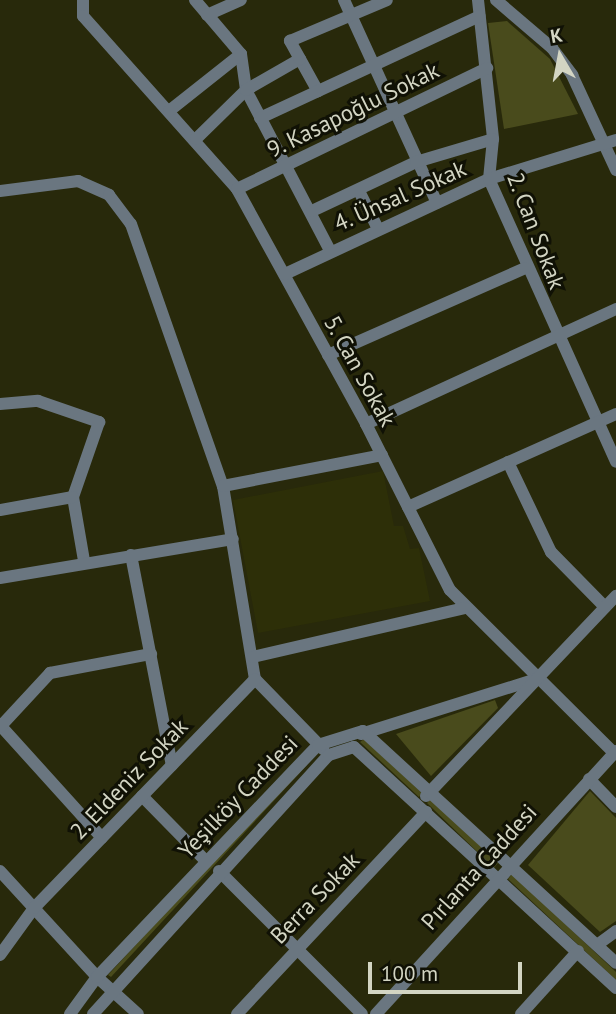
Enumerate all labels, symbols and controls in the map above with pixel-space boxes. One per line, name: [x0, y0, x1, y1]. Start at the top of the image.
north arrow: [525, 21, 595, 91]
text: K: [548, 22, 564, 48]
street label: 9. Kasapoğlu Sokak: [262, 56, 444, 164]
street label: 4. Ünsal Sokak: [329, 154, 471, 238]
street label: 2. Can Sokak: [501, 168, 571, 294]
street label: 5. Can Sokak: [318, 310, 402, 432]
street label: 2. Eldeniz Sokak: [64, 712, 194, 846]
street label: Yeşilköy Caddesi: [172, 729, 304, 865]
street label: Pırlanta Caddesi: [415, 799, 543, 935]
street label: Berra Sokak: [265, 847, 365, 949]
scale bar: [371, 948, 525, 992]
text: 100 m: [381, 960, 438, 987]

